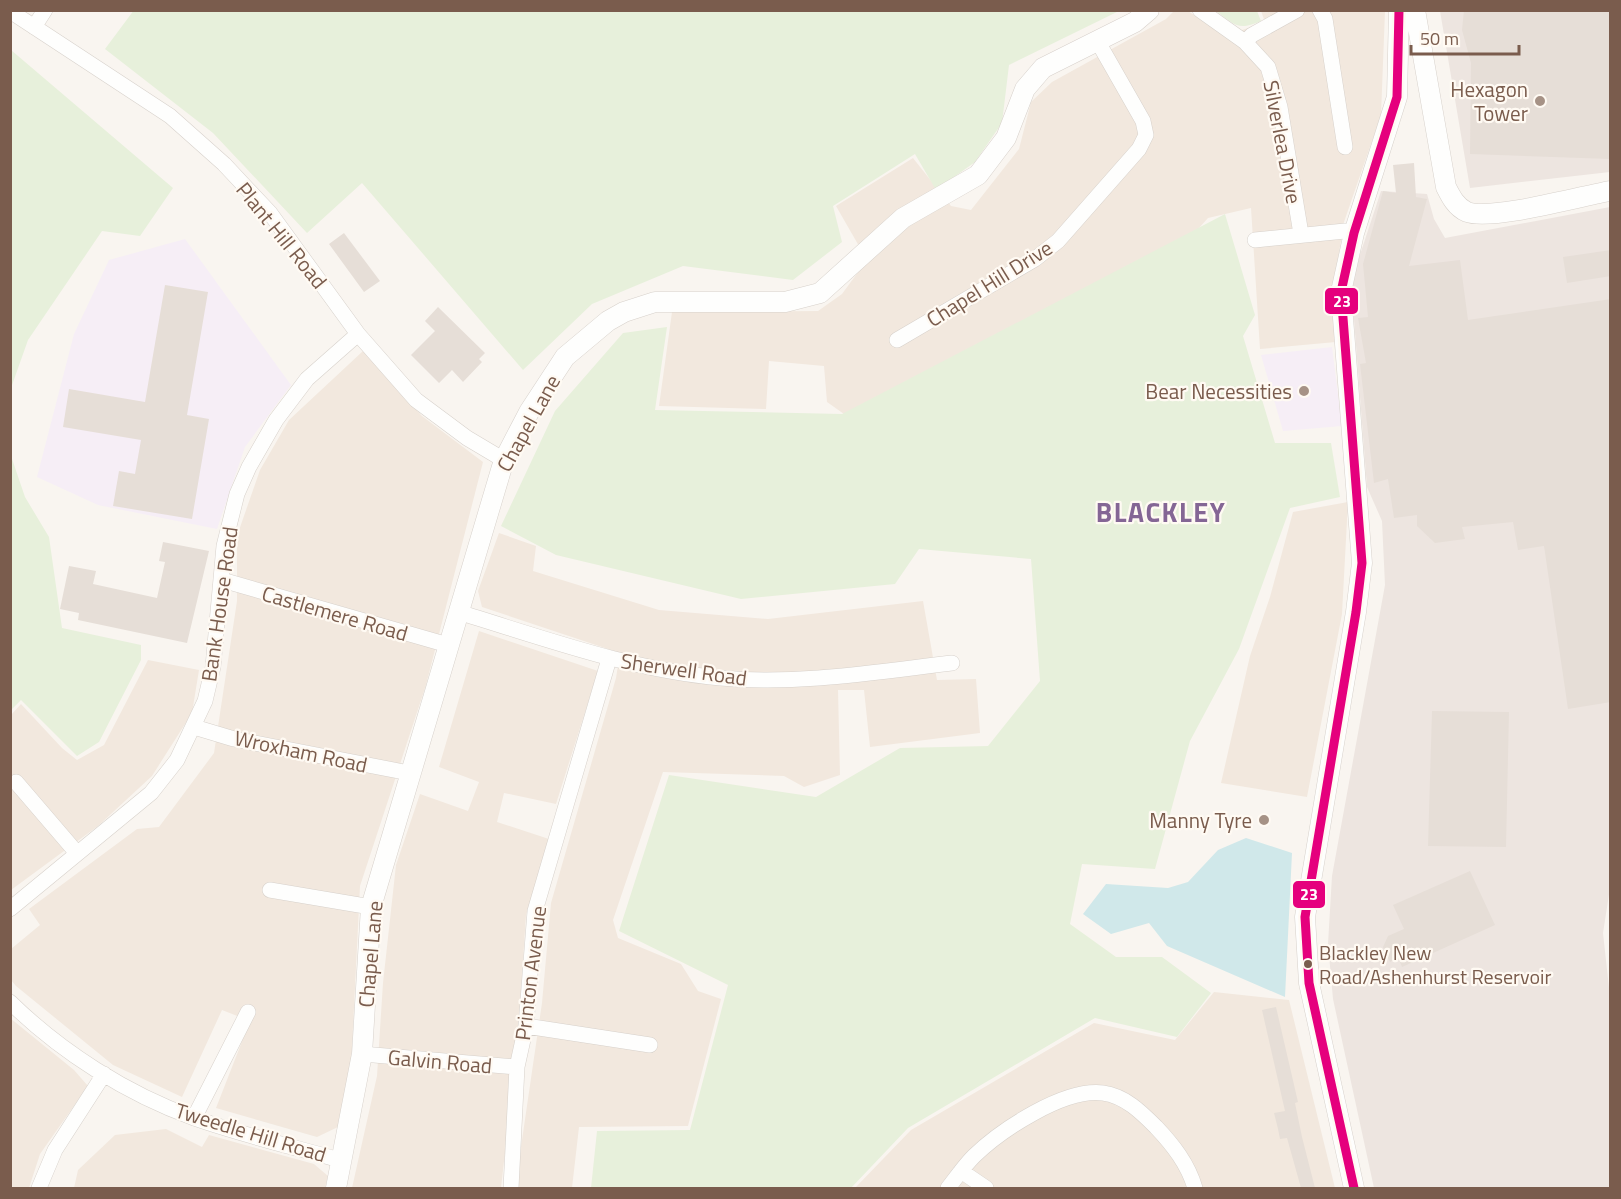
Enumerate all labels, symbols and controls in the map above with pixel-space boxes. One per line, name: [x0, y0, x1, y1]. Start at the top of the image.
scale bar: [1411, 18, 1519, 56]
text: 50 m: [1420, 25, 1459, 52]
place label: Hexagon Tower: [1450, 73, 1528, 129]
street label: Silverlea Drive: [1255, 78, 1311, 206]
marker: Hexagon Tower: [1533, 94, 1547, 108]
street label: Plant Hill Road: [229, 175, 335, 295]
street label: Chapel Hill Drive: [920, 231, 1058, 335]
line badge: 23: [1324, 287, 1359, 315]
text: 23: [1333, 289, 1351, 313]
street label: Chapel Lane: [488, 369, 568, 477]
place label: Bear Necessities: [1145, 375, 1292, 407]
marker: Bear Necessities: [1297, 384, 1311, 398]
district label: BLACKLEY: [1096, 491, 1226, 532]
street label: Bank House Road: [192, 524, 246, 684]
street label: Castlemere Road: [258, 577, 412, 649]
street label: Sherwell Road: [619, 644, 749, 694]
street label: Wroxham Road: [232, 721, 370, 781]
place label: Manny Tyre: [1149, 804, 1252, 836]
marker: Manny Tyre: [1257, 813, 1271, 827]
line badge: 23: [1292, 880, 1326, 909]
text: 23: [1300, 882, 1318, 906]
street label: Chapel Lane: [349, 899, 391, 1009]
street label: Printon Avenue: [506, 904, 554, 1042]
place label: Blackley New Road/Ashenhurst Reservoir: [1319, 937, 1551, 992]
marker: Blackley New Road/Ashenhurst Reservoir: [1302, 958, 1314, 970]
street label: Galvin Road: [387, 1041, 493, 1081]
street label: Tweedle Hill Road: [172, 1094, 330, 1170]

